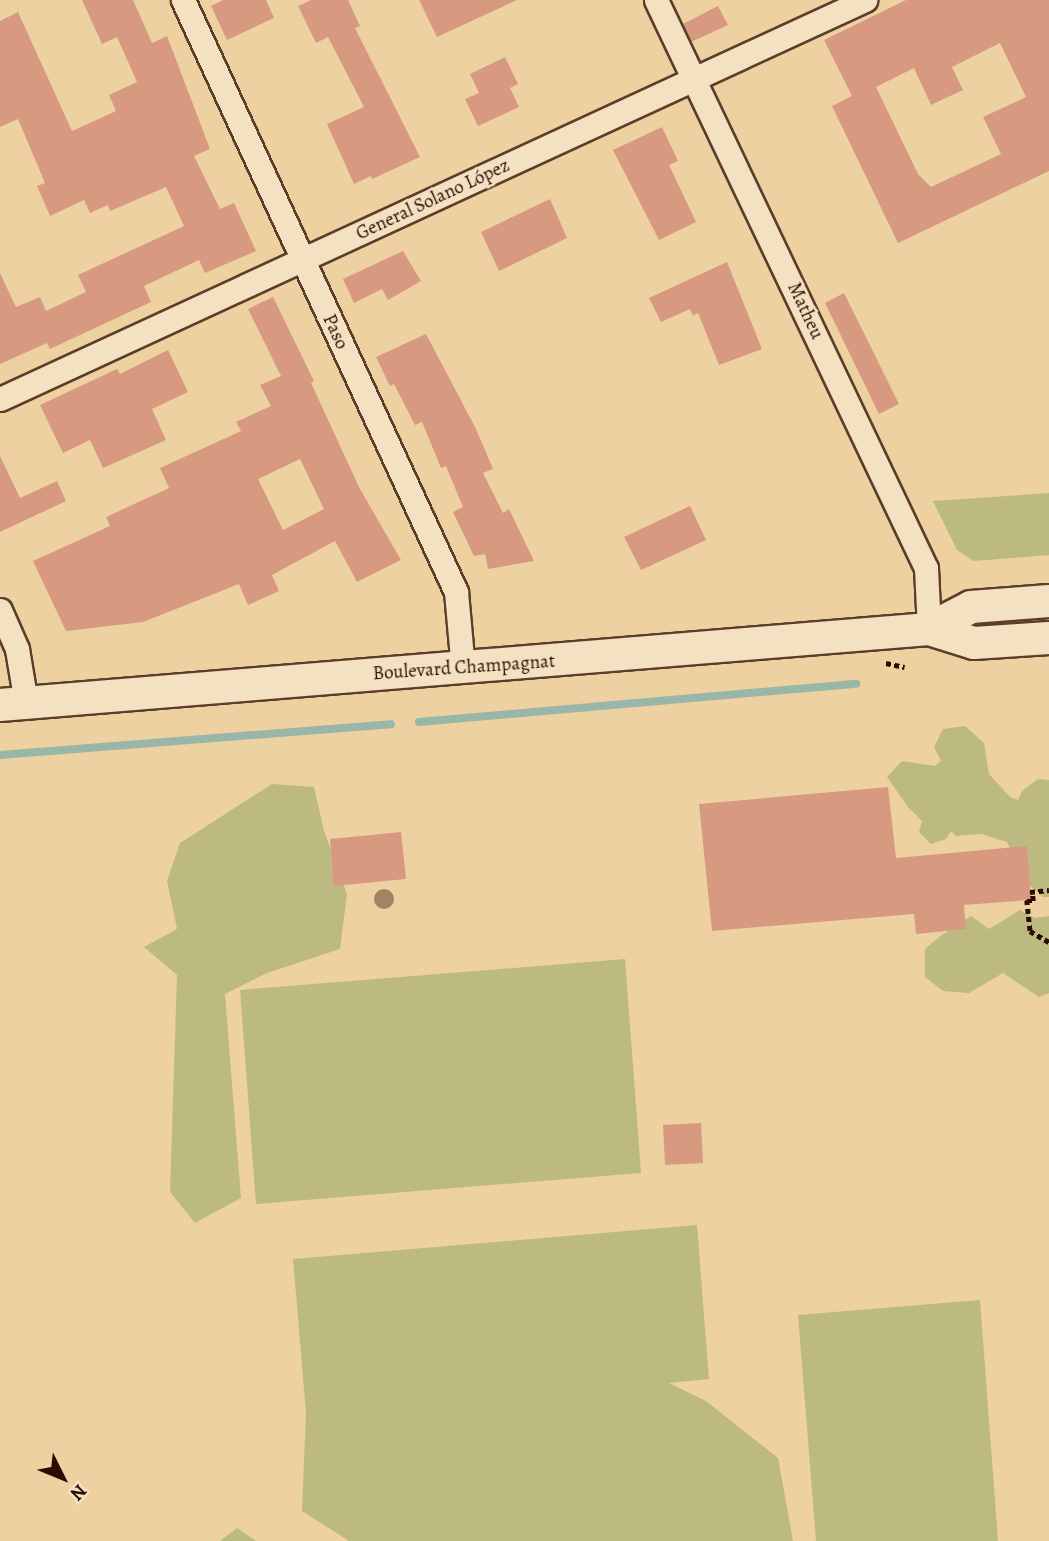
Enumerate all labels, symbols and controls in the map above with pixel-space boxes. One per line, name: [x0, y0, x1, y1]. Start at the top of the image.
street label: General Solano López: [353, 154, 513, 246]
street label: Matheu: [782, 279, 828, 343]
street label: Paso: [317, 311, 353, 353]
street label: Boulevard Champagnat: [372, 650, 556, 686]
north arrow: [28, 1443, 98, 1513]
text: N: [64, 1478, 93, 1506]

